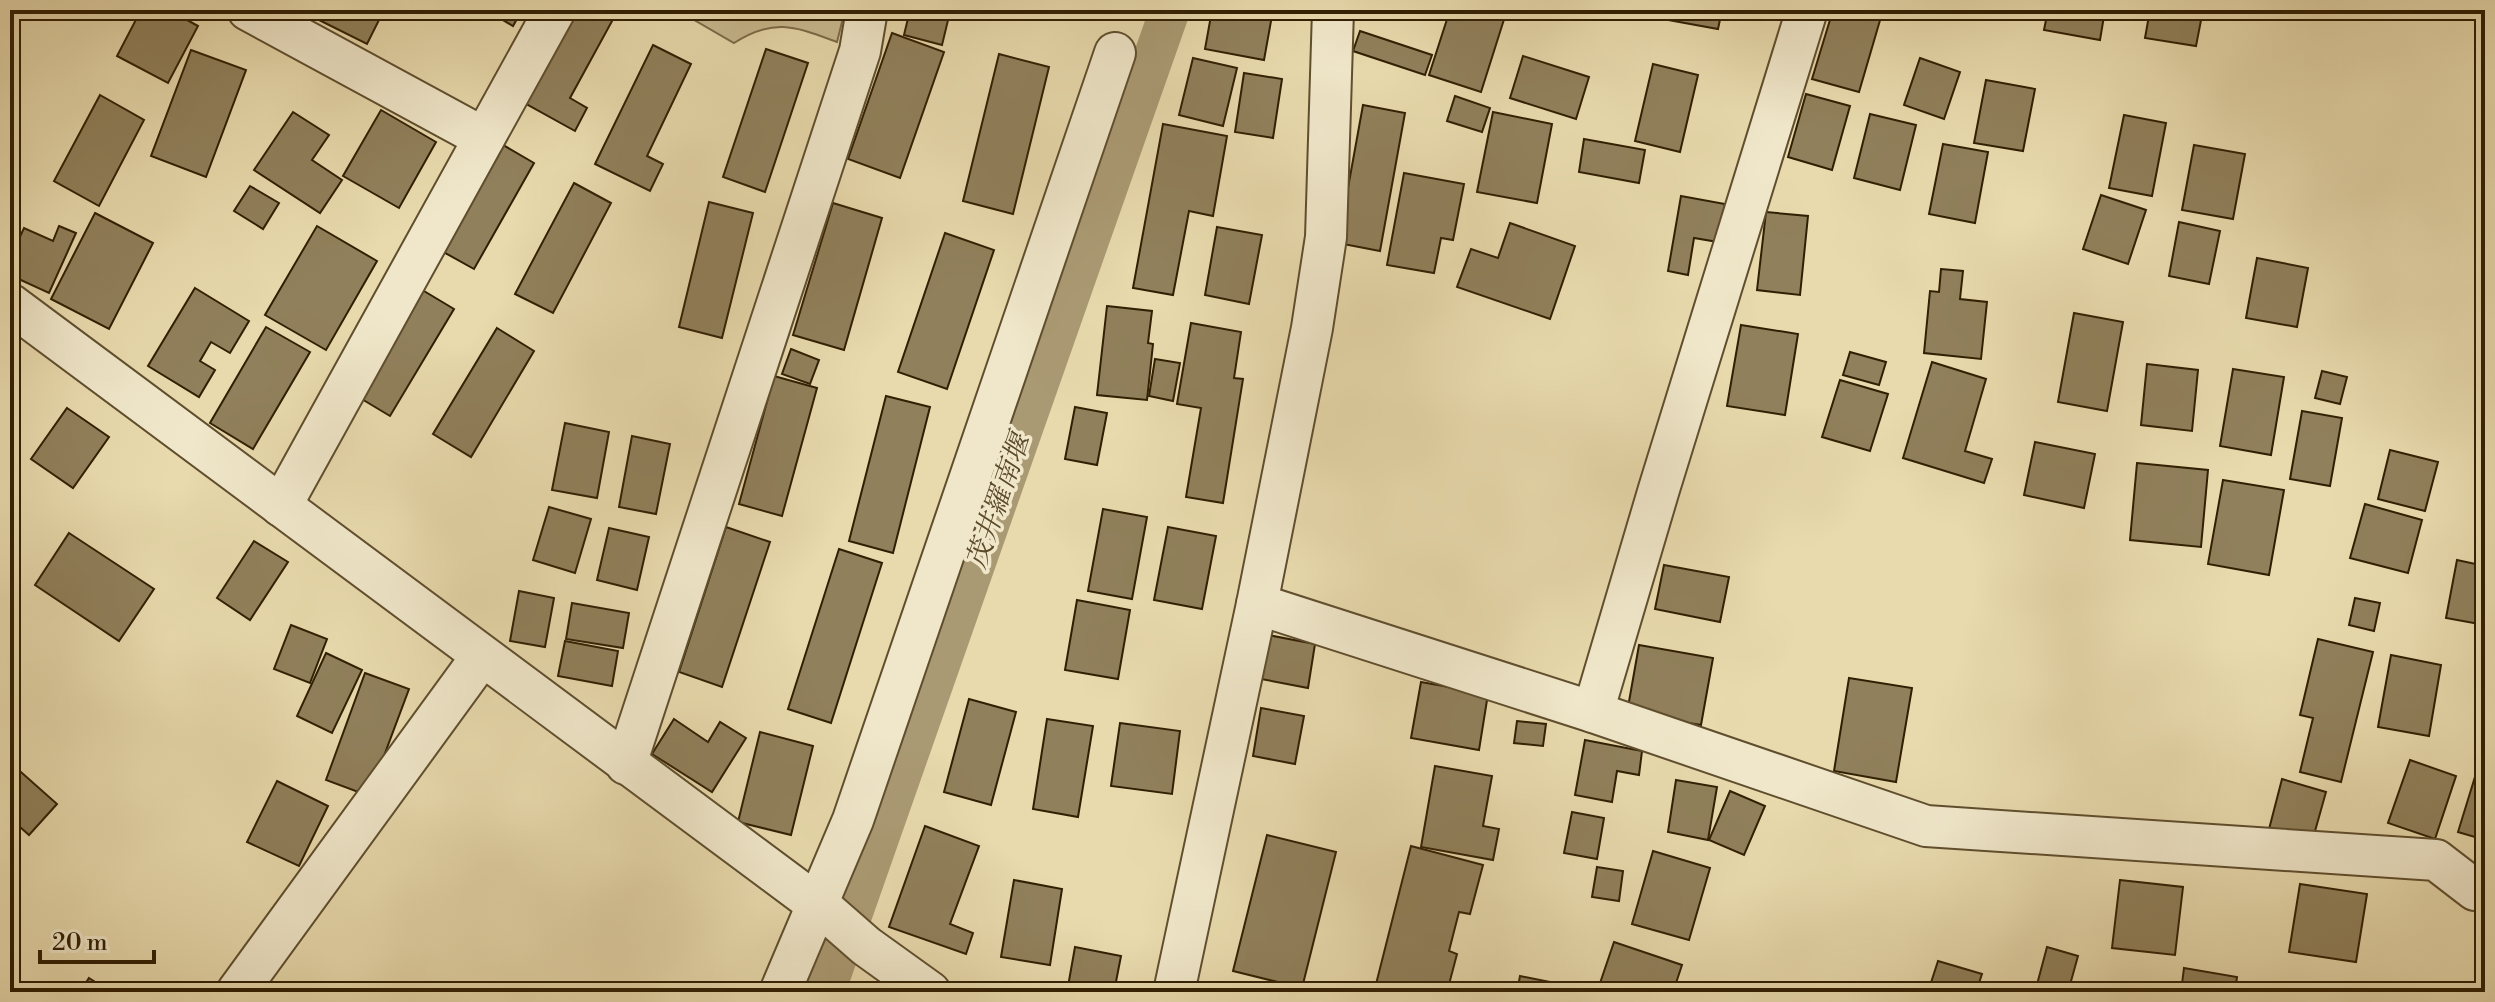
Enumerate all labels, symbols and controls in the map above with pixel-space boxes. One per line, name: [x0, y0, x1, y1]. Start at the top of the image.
water label: 茂井羅南堰: [959, 426, 1039, 573]
scale bar: [40, 914, 154, 964]
text: 20 m: [52, 928, 108, 958]

